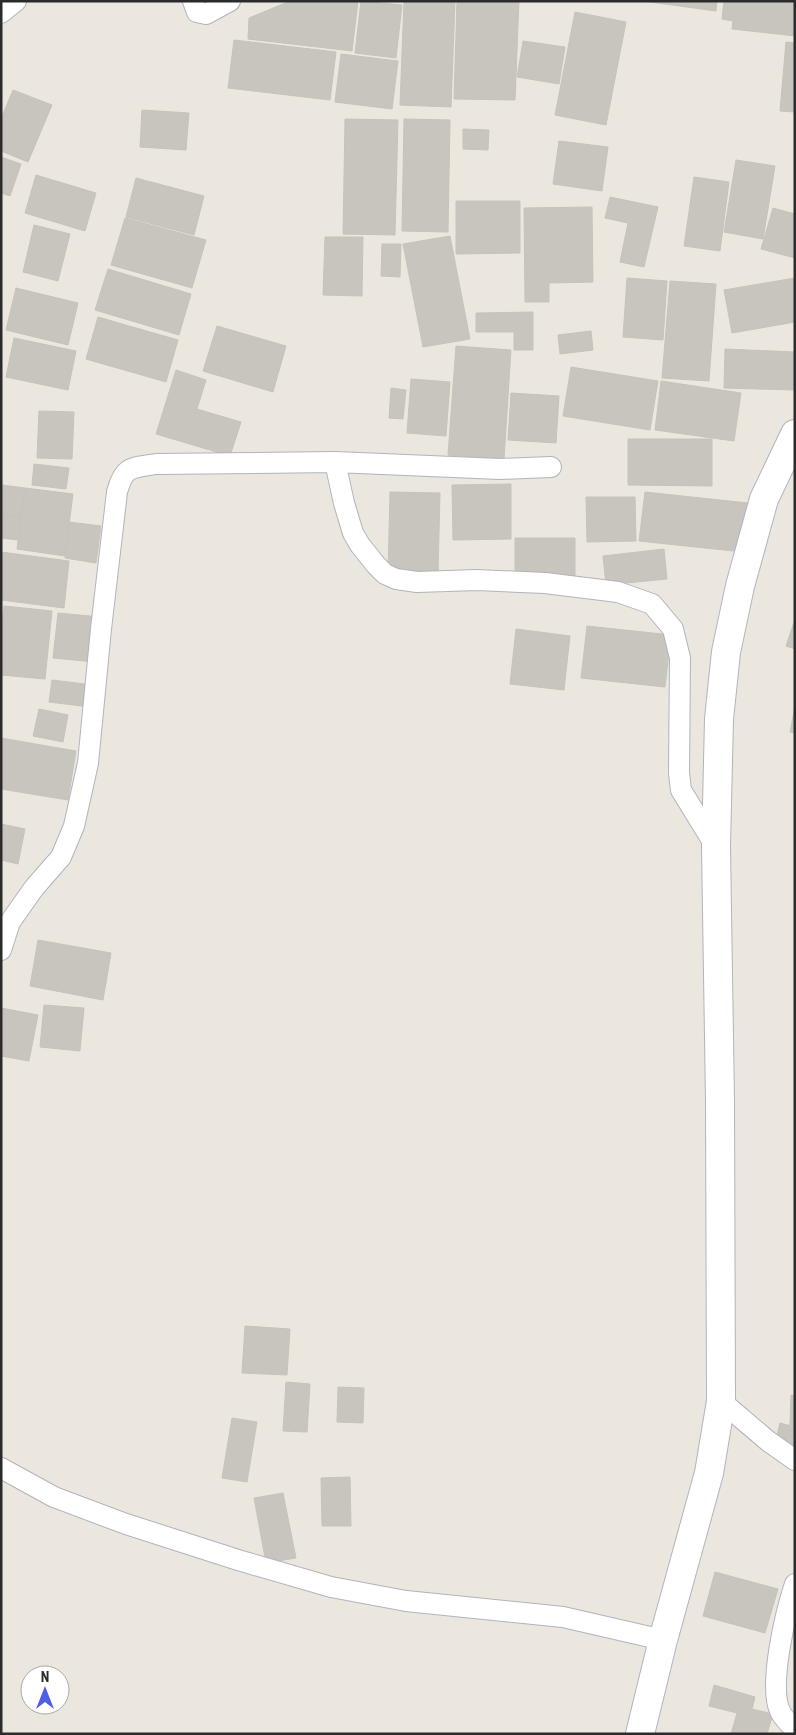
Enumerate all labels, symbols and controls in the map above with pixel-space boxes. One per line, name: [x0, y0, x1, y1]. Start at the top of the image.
north arrow: [20, 1665, 70, 1715]
text: N: [41, 1669, 49, 1685]

